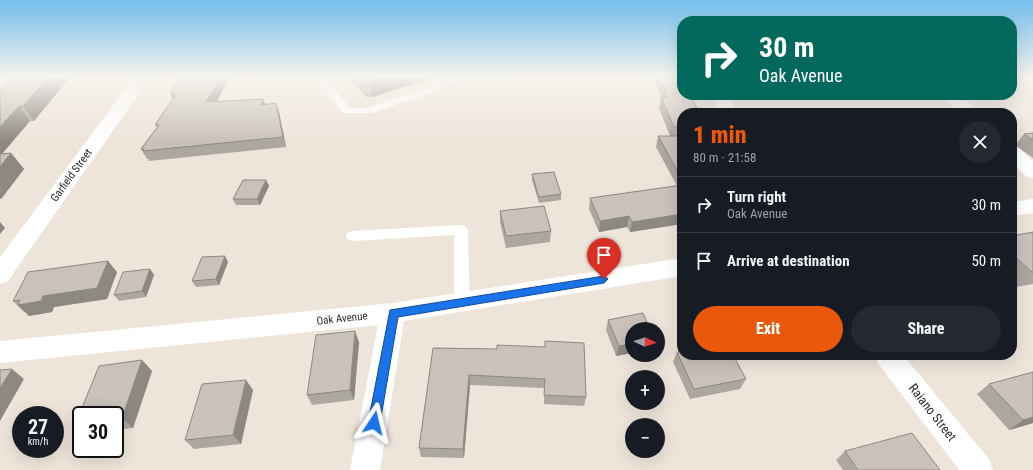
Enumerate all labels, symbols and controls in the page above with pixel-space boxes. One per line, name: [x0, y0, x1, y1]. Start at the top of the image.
text: 30 m: [759, 31, 815, 64]
icon: right: [693, 32, 745, 84]
text: Oak Avenue: [759, 65, 843, 86]
text: 1 min: [693, 121, 747, 149]
button: close: [959, 121, 1001, 163]
street label: Garfield Street: [48, 146, 95, 204]
text: 80 m · 21:58: [693, 150, 756, 165]
text: Turn right: [727, 188, 786, 206]
icon: right: [693, 194, 715, 216]
text: 30 m: [971, 196, 1001, 214]
text: Oak Avenue: [727, 206, 787, 221]
pin: [587, 238, 621, 279]
icon: arrive: [593, 244, 615, 266]
icon: arrive: [693, 250, 715, 272]
text: Arrive at destination: [727, 252, 850, 270]
text: 50 m: [971, 252, 1001, 270]
button: Exit: [693, 306, 843, 352]
button: Share: [851, 306, 1001, 352]
street label: Oak Avenue: [316, 309, 368, 328]
north arrow: [625, 322, 665, 362]
map controls: [625, 322, 665, 458]
button: +: [625, 370, 665, 410]
street label: Raiano Street: [906, 381, 960, 444]
position arrow: [353, 402, 395, 444]
speed limit sign: 30: [72, 406, 124, 458]
text: 27: [28, 415, 48, 439]
button: −: [625, 418, 665, 458]
text: km/h: [28, 436, 48, 447]

